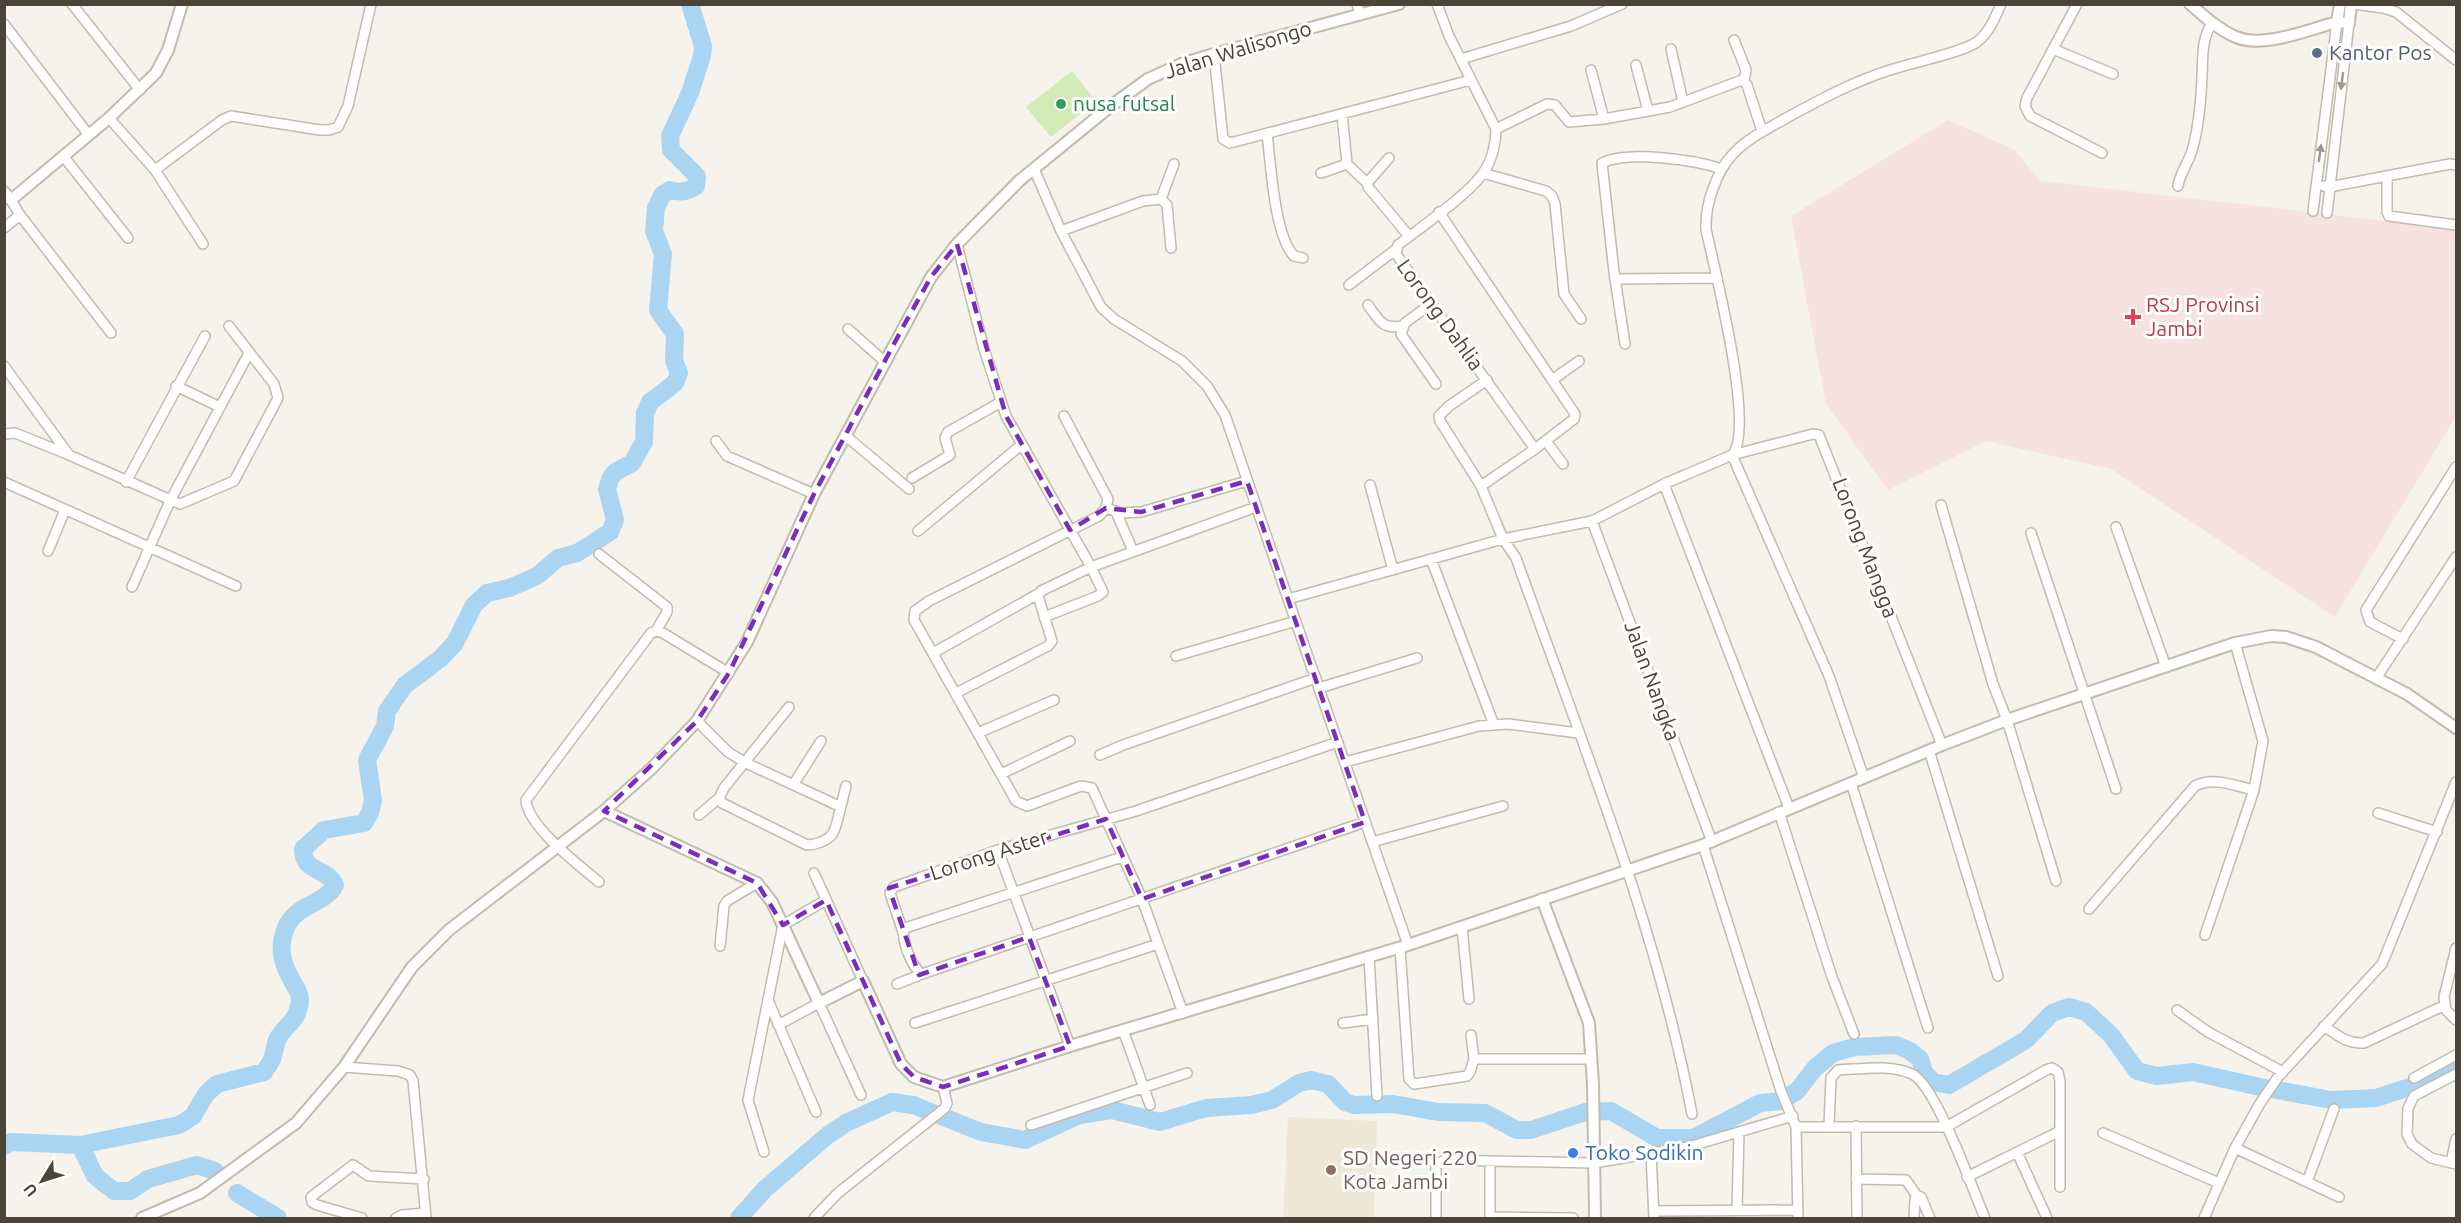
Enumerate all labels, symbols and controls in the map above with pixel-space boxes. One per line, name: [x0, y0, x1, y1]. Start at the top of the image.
street label: Jalan Walisongo: [1161, 15, 1314, 83]
place label: Kantor Pos: [2329, 40, 2432, 64]
marker: Kantor Pos: [2310, 46, 2324, 60]
one-way arrow: [2338, 71, 2347, 90]
place label: nusa futsal: [1073, 91, 1175, 115]
marker: nusa futsal: [1054, 97, 1068, 111]
one-way arrow: [2315, 143, 2324, 162]
street label: Lorong Dahlia: [1393, 254, 1489, 374]
place label: RSJ Provinsi Jambi: [2146, 292, 2260, 340]
marker: RSJ Provinsi Jambi: [2124, 308, 2142, 326]
street label: Lorong Mangga: [1828, 474, 1904, 621]
street label: Jalan Nangka: [1620, 618, 1686, 744]
street label: Lorong Aster: [927, 824, 1051, 884]
place label: Toko Sodikin: [1585, 1140, 1704, 1164]
place label: SD Negeri 220 Kota Jambi: [1343, 1145, 1477, 1193]
marker: Toko Sodikin: [1566, 1146, 1580, 1160]
north arrow: [12, 1151, 72, 1211]
marker: SD Negeri 220 Kota Jambi: [1324, 1163, 1338, 1177]
text: U: [20, 1180, 41, 1200]

